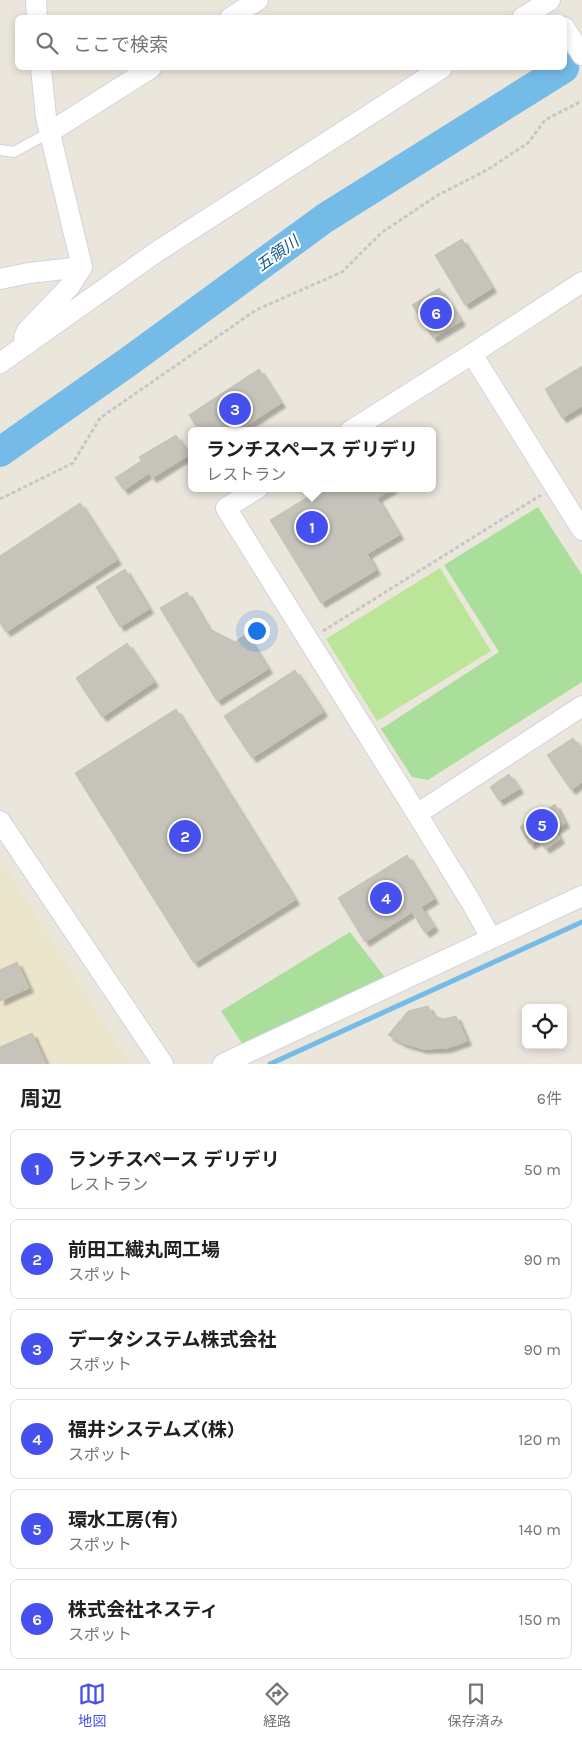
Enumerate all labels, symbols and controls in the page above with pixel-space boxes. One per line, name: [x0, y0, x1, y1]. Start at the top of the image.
search box: [15, 15, 567, 70]
icon: search: [33, 29, 61, 57]
text: ここで検索: [73, 34, 168, 56]
water label: 五領川: [252, 230, 304, 275]
pin: 6: [420, 294, 452, 332]
pin: 3: [219, 390, 251, 428]
popup: [188, 427, 436, 492]
text: ランチスペース デリデリ: [206, 439, 418, 461]
text: レストラン: [206, 465, 286, 484]
pin: 1: [296, 508, 328, 546]
your location: [244, 618, 270, 644]
pin: 5: [526, 806, 558, 844]
pin: 2: [169, 817, 201, 855]
pin: 4: [370, 879, 402, 917]
map controls: [522, 1004, 567, 1049]
button: locate: [522, 1004, 567, 1049]
text: 周辺: [20, 1087, 62, 1111]
text: 6件: [537, 1089, 562, 1108]
text: ランチスペース デリデリ: [68, 1149, 280, 1171]
text: 1: [34, 1160, 40, 1179]
text: 50 m: [524, 1160, 561, 1179]
text: レストラン: [68, 1175, 148, 1194]
text: 前田工繊丸岡工場: [68, 1239, 220, 1261]
text: 2: [32, 1250, 42, 1269]
text: 90 m: [523, 1250, 561, 1269]
text: スポット: [68, 1265, 132, 1284]
text: データシステム株式会社: [68, 1329, 276, 1351]
text: 3: [32, 1340, 42, 1359]
text: 90 m: [523, 1340, 561, 1359]
text: スポット: [68, 1355, 132, 1374]
text: 福井システムズ(株): [68, 1419, 235, 1441]
text: 4: [32, 1430, 42, 1449]
text: 120 m: [518, 1430, 561, 1449]
text: スポット: [68, 1445, 132, 1464]
text: 環水工房(有): [68, 1509, 178, 1531]
text: 5: [32, 1520, 42, 1539]
text: 140 m: [519, 1520, 561, 1539]
text: スポット: [68, 1535, 132, 1554]
text: 株式会社ネスティ: [68, 1599, 219, 1621]
text: 6: [32, 1610, 42, 1629]
text: 150 m: [518, 1610, 561, 1629]
text: スポット: [68, 1625, 132, 1644]
tab: 地図: [78, 1680, 106, 1730]
tab: 経路: [263, 1680, 291, 1730]
tab: 保存済み: [448, 1680, 504, 1730]

